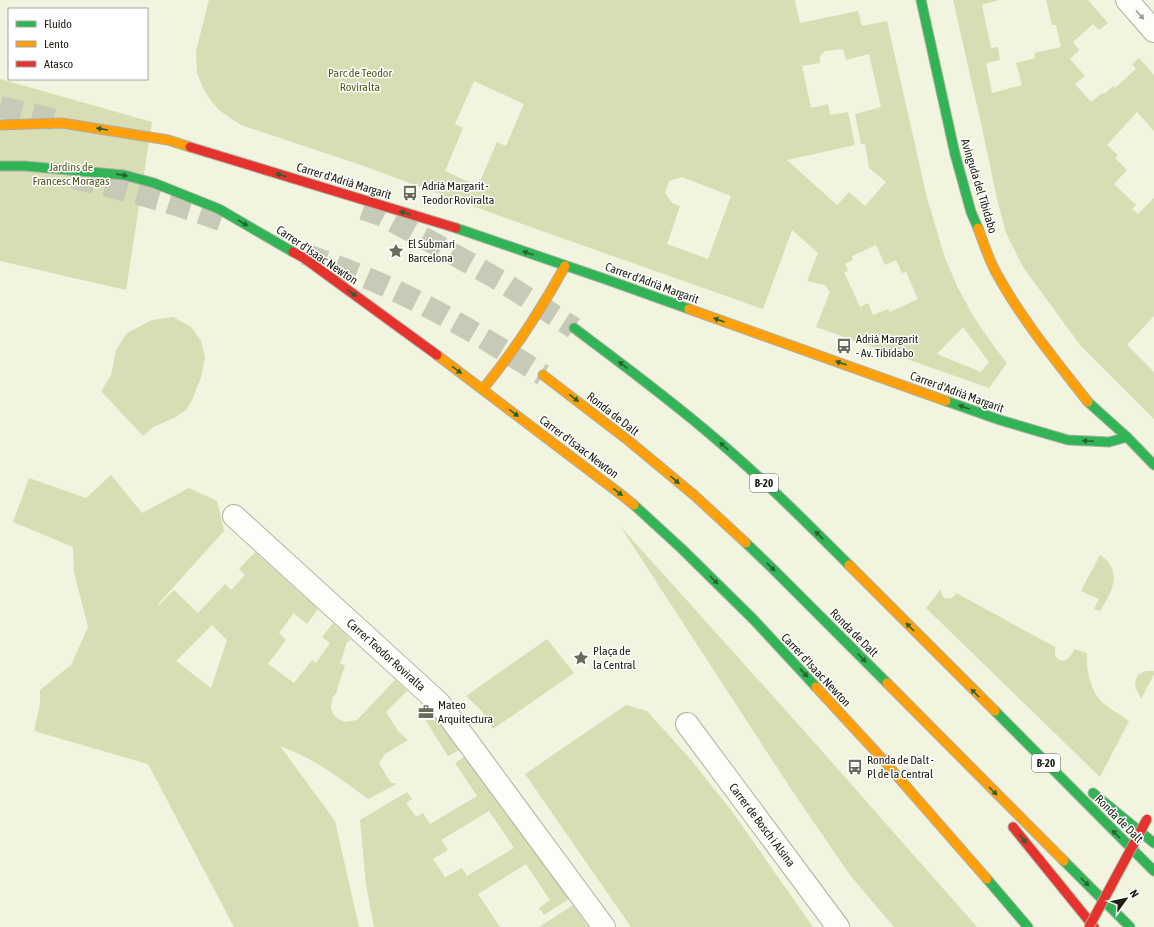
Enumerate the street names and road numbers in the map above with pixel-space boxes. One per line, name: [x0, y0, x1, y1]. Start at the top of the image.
street label: Avinguda del Tibidabo: [958, 137, 1000, 235]
street label: Carrer d'Adrià Margarit: [295, 160, 394, 202]
street label: Carrer d'Isaac Newton: [274, 223, 360, 287]
street label: Carrer d'Adrià Margarit: [603, 260, 701, 307]
street label: Carrer d'Adrià Margarit: [908, 369, 1006, 416]
street label: Ronda de Dalt: [584, 389, 642, 439]
street label: Carrer d'Isaac Newton: [537, 413, 621, 481]
road number: B-20: [750, 474, 778, 492]
street label: Ronda de Dalt: [827, 606, 881, 660]
street label: Carrer Teodor Roviralta: [344, 616, 428, 694]
street label: Carrer d'Isaac Newton: [778, 630, 854, 710]
road number: B-20: [1032, 754, 1060, 772]
street label: Carrer de Bosch i Alsina: [726, 781, 798, 869]
street label: Ronda de Dalt: [1092, 792, 1146, 846]

